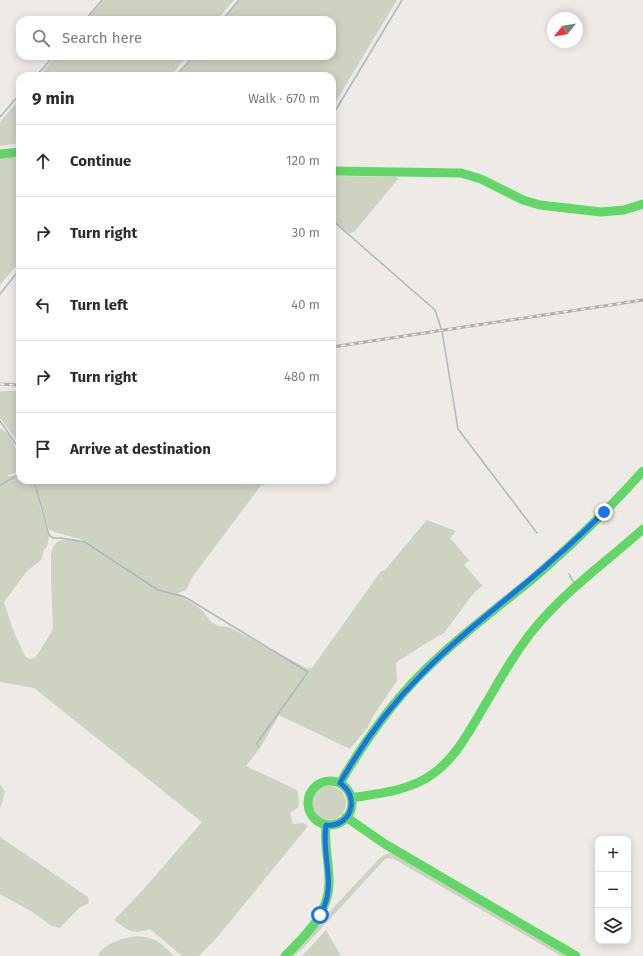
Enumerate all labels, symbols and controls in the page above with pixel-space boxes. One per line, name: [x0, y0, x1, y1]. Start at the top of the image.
north arrow: [547, 12, 583, 48]
search box: [16, 16, 336, 60]
icon: search: [30, 27, 52, 49]
text: Search here: [62, 29, 142, 47]
text: 9 min: [32, 88, 75, 109]
text: Walk · 670 m: [248, 91, 320, 106]
icon: ahead: [32, 150, 54, 172]
text: Continue: [70, 152, 131, 170]
text: 120 m: [286, 153, 320, 168]
icon: right: [32, 222, 54, 244]
text: Turn right: [70, 224, 137, 242]
text: 30 m: [292, 225, 320, 240]
icon: left: [32, 294, 54, 316]
text: Turn left: [70, 296, 128, 314]
text: 40 m: [291, 297, 320, 312]
icon: right: [32, 366, 54, 388]
text: Turn right: [70, 368, 137, 386]
text: 480 m: [284, 369, 320, 384]
icon: arrive: [32, 438, 54, 460]
text: Arrive at destination: [70, 440, 211, 458]
route end: [595, 503, 613, 521]
map controls: [595, 836, 631, 944]
button: +: [595, 836, 631, 872]
button: −: [595, 872, 631, 908]
route start: [311, 906, 329, 924]
button: layers: [595, 908, 631, 944]

